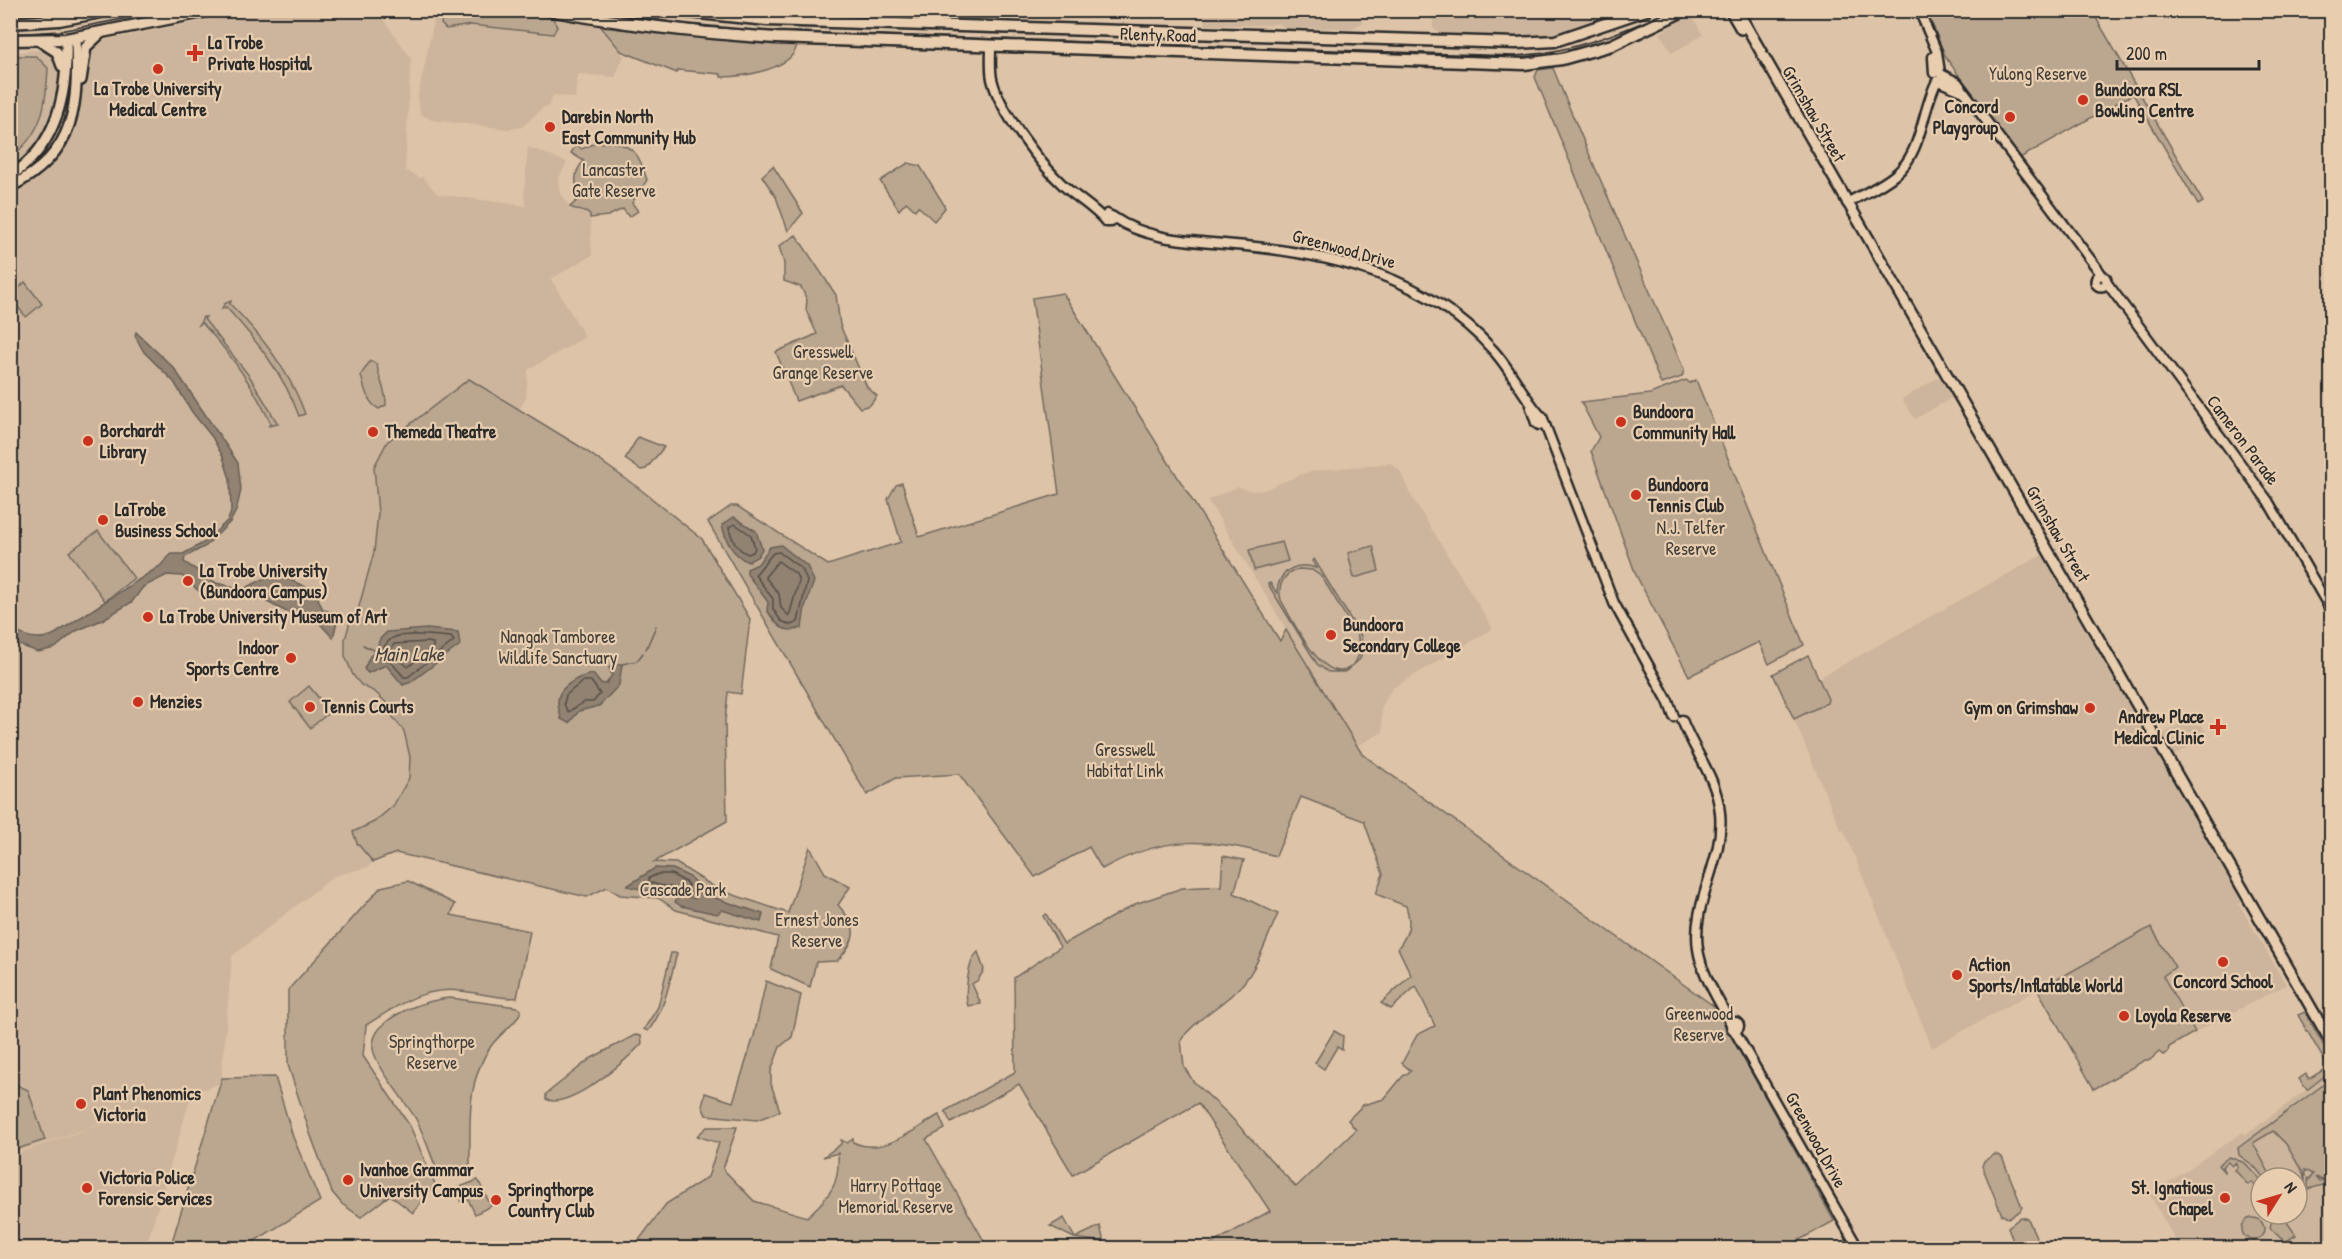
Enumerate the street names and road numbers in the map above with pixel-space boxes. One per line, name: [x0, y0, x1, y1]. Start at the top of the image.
street label: Plenty Road: [1120, 21, 1197, 48]
street label: Grimshaw Street: [1777, 61, 1853, 167]
street label: Greenwood Drive: [1290, 223, 1399, 274]
street label: Cameron Parade: [2201, 390, 2285, 490]
street label: Grimshaw Street: [2021, 481, 2097, 587]
street label: Greenwood Drive: [1780, 1087, 1853, 1192]

